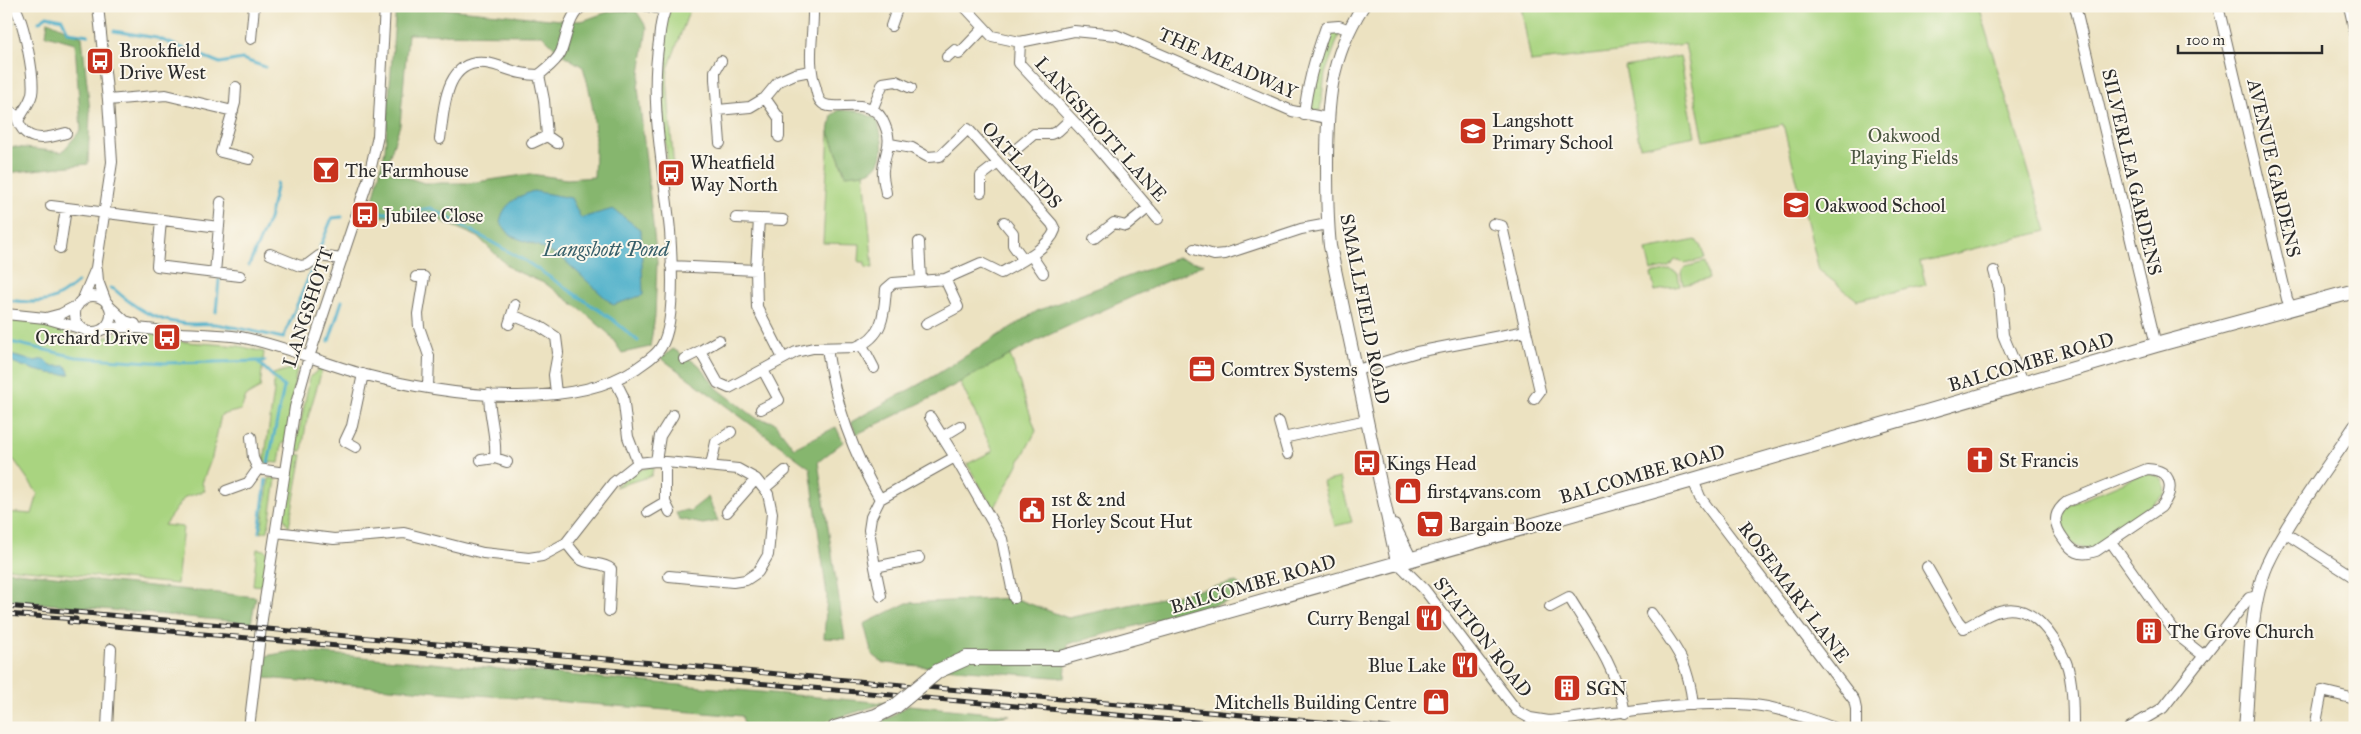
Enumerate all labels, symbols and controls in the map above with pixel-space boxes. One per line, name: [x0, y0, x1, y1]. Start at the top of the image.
street label: THE MEADWAY: [1155, 22, 1302, 104]
scale bar: [2178, 22, 2322, 54]
text: 100 m: [2186, 31, 2226, 49]
place label: Brookfield Drive West: [119, 39, 206, 84]
bus stop icon: Brookfield Drive West: [85, 46, 115, 76]
street label: LANGSHOTT LANE: [1030, 52, 1172, 206]
street label: SILVERLEA GARDENS: [2097, 66, 2167, 278]
street label: AVENUE GARDENS: [2242, 76, 2306, 259]
place label: Langshott Primary School: [1492, 109, 1614, 154]
school or university icon: Langshott Primary School: [1458, 116, 1488, 146]
street label: OATLANDS: [977, 117, 1067, 213]
park label: Oakwood Playing Fields: [1850, 124, 1958, 170]
place label: Wheatfield Way North: [690, 151, 778, 196]
bar icon: The Farmhouse: [311, 155, 341, 185]
bus stop icon: Wheatfield Way North: [656, 158, 686, 188]
place label: The Farmhouse: [345, 159, 469, 182]
school or university icon: Oakwood School: [1781, 190, 1811, 220]
place label: Oakwood School: [1815, 194, 1947, 217]
bus stop icon: Jubilee Close: [350, 200, 380, 230]
place label: Jubilee Close: [382, 204, 483, 228]
street label: SMALLFIELD ROAD: [1335, 212, 1395, 406]
water label: Langshott Pond: [542, 237, 671, 261]
street label: LANGSHOTT: [278, 244, 338, 370]
bus stop icon: Orchard Drive: [152, 322, 182, 352]
place label: Orchard Drive: [35, 326, 148, 349]
street label: BALCOMBE ROAD: [1945, 327, 2117, 397]
office icon: Comtrex Systems: [1187, 354, 1217, 384]
place label: Comtrex Systems: [1221, 358, 1358, 381]
street label: BALCOMBE ROAD: [1556, 439, 1728, 509]
church icon: St Francis: [1965, 445, 1995, 475]
bus stop icon: Kings Head: [1352, 448, 1382, 478]
place label: St Francis: [1999, 449, 2078, 472]
place label: Kings Head: [1386, 452, 1477, 476]
shop icon: first4vans.com: [1393, 476, 1423, 506]
place label: first4vans.com: [1427, 480, 1541, 503]
place label: 1st & 2nd Horley Scout Hut: [1051, 488, 1193, 533]
public building icon: 1st & 2nd Horley Scout Hut: [1017, 495, 1047, 525]
supermarket icon: Bargain Booze: [1415, 509, 1445, 539]
place label: Bargain Booze: [1449, 513, 1562, 537]
street label: ROSEMARY LANE: [1733, 517, 1855, 667]
street label: BALCOMBE ROAD: [1167, 549, 1339, 619]
street label: STATION ROAD: [1429, 572, 1537, 702]
restaurant icon: Curry Bengal: [1414, 603, 1444, 633]
place label: Curry Bengal: [1307, 607, 1411, 631]
building icon: The Grove Church: [2134, 616, 2164, 646]
place label: The Grove Church: [2168, 620, 2314, 643]
restaurant icon: Blue Lake: [1450, 650, 1480, 680]
place label: Blue Lake: [1368, 654, 1446, 677]
building icon: SGN: [1552, 673, 1582, 703]
place label: SGN: [1586, 677, 1627, 700]
shop icon: Mitchells Building Centre: [1421, 687, 1451, 717]
place label: Mitchells Building Centre: [1214, 691, 1417, 715]

